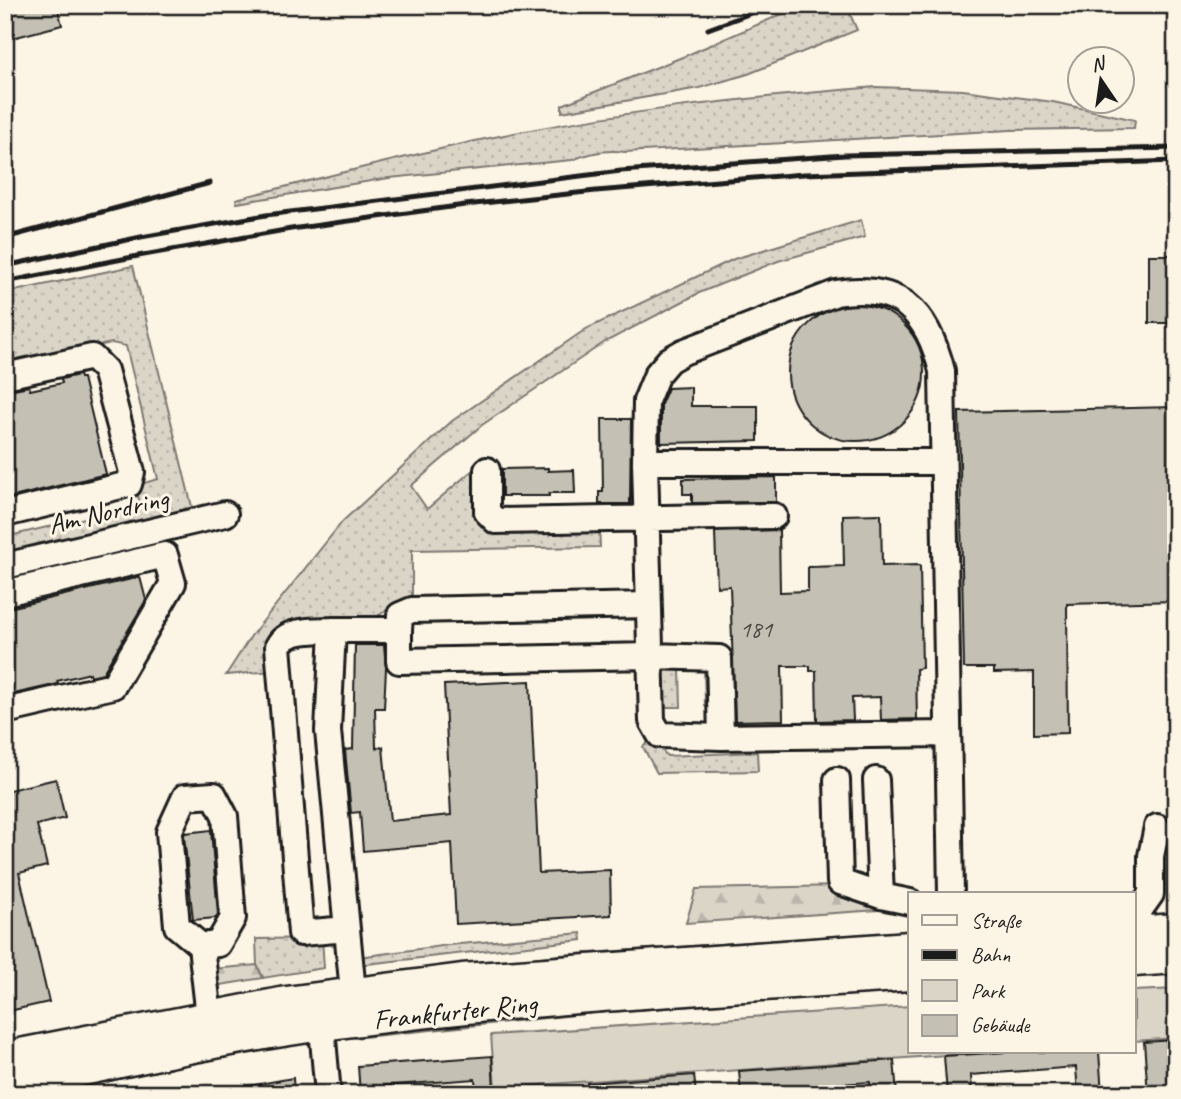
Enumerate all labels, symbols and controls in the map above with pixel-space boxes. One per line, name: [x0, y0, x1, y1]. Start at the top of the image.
north arrow: [1066, 46, 1136, 116]
text: N: [1089, 51, 1109, 77]
street label: Am Nordring: [45, 480, 173, 542]
house number: 181: [740, 614, 773, 644]
legend: [908, 892, 1136, 1054]
text: Straße: [971, 908, 1023, 934]
text: Bahn: [971, 942, 1011, 968]
text: Park: [971, 978, 1006, 1004]
street label: Frankfurter Ring: [372, 985, 540, 1037]
text: Gebäude: [971, 1012, 1030, 1038]

